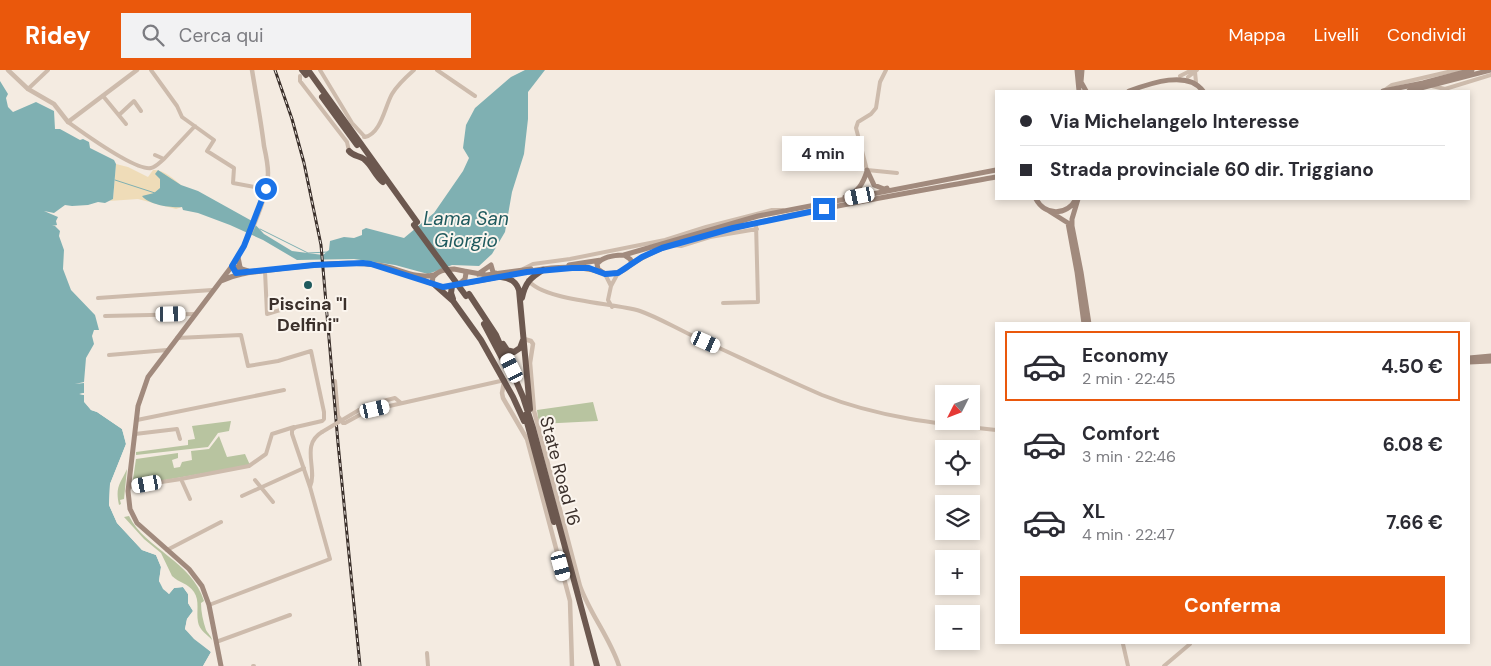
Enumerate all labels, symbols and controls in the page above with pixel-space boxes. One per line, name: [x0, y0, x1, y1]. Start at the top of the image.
search box: [121, 13, 471, 58]
text: Ridey: [25, 20, 91, 51]
icon: search: [139, 21, 167, 49]
text: Cerca qui: [179, 23, 264, 48]
text: Mappa: [1228, 23, 1286, 47]
text: Livelli: [1314, 23, 1359, 47]
text: Condividi: [1387, 23, 1466, 47]
text: Via Michelangelo Interesse: [1050, 109, 1299, 134]
callout: 4 min: [783, 136, 865, 172]
text: 4 min: [801, 143, 845, 164]
text: Strada provinciale 60 dir. Triggiano: [1050, 157, 1374, 182]
route start: [255, 178, 277, 200]
car: [843, 186, 876, 206]
route end: [813, 198, 835, 220]
water label: Lama San Giorgio: [423, 206, 509, 253]
marker: Piscina "I Delfini": [302, 279, 314, 291]
place label: Piscina "I Delfini": [269, 292, 347, 337]
car: [155, 306, 186, 322]
car: [689, 329, 722, 355]
text: Economy: [1082, 343, 1169, 368]
icon: car: [1022, 344, 1067, 389]
car: [498, 351, 525, 385]
text: 4.50 €: [1381, 354, 1443, 379]
text: 2 min · 22:45: [1082, 368, 1176, 389]
north arrow: [935, 385, 980, 430]
map controls: [935, 385, 980, 650]
car: [358, 398, 391, 420]
street label: State Road 16: [534, 414, 586, 528]
text: Comfort: [1082, 421, 1160, 446]
icon: car: [1022, 422, 1067, 467]
text: 6.08 €: [1383, 432, 1443, 457]
button: locate: [935, 440, 980, 485]
text: 3 min · 22:46: [1082, 446, 1176, 467]
car: [130, 474, 163, 494]
button: layers: [935, 495, 980, 540]
text: XL: [1082, 499, 1105, 524]
icon: car: [1022, 500, 1067, 545]
text: 7.66 €: [1386, 510, 1443, 535]
text: 4 min · 22:47: [1082, 524, 1175, 545]
car: [549, 550, 572, 582]
button: +: [935, 550, 980, 595]
button: Conferma: [1020, 576, 1445, 634]
button: −: [935, 605, 980, 650]

